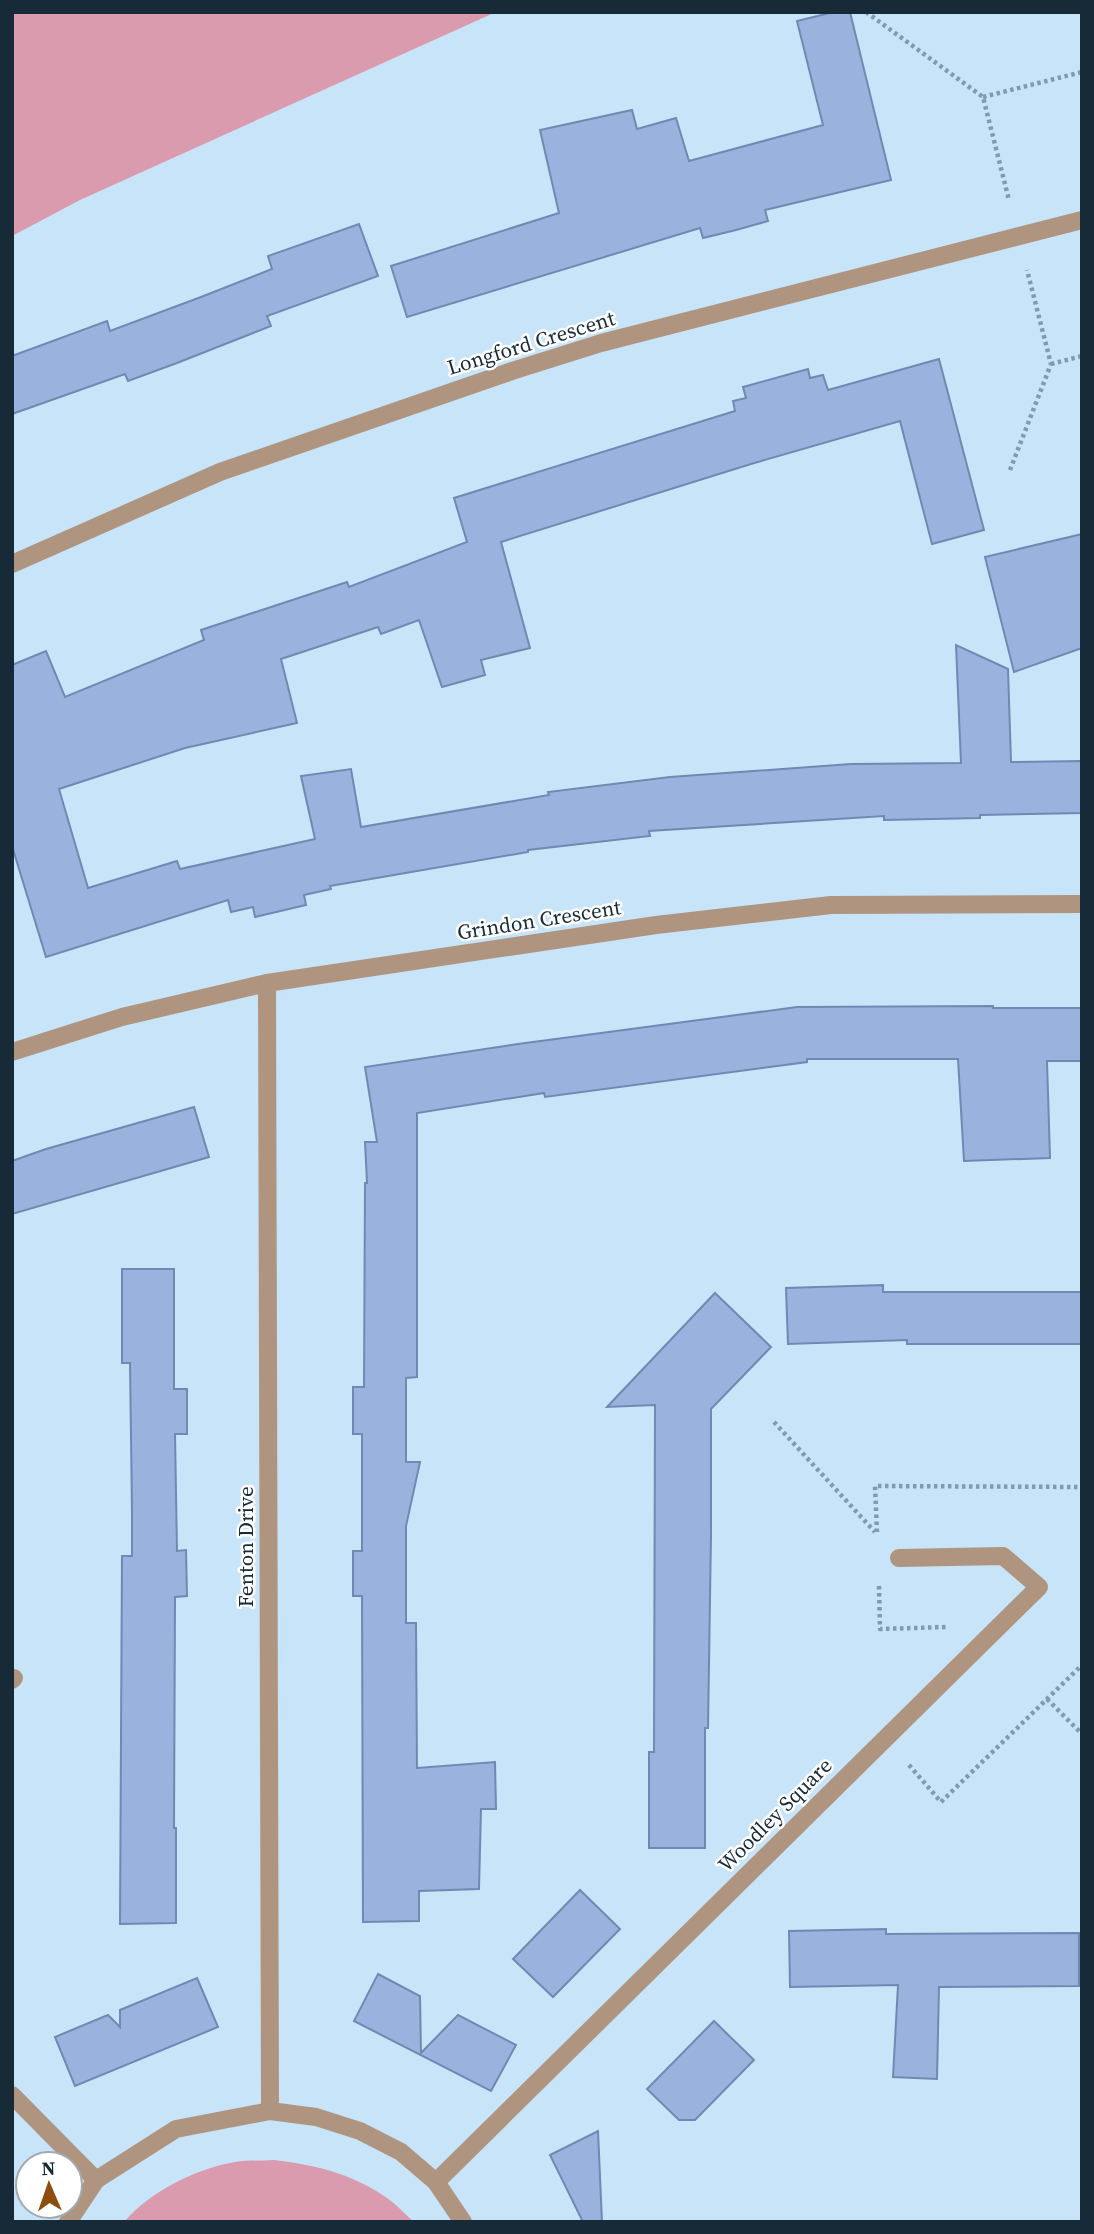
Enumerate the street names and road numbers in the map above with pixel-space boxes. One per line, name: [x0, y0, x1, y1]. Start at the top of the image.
street label: Longford Crescent: [443, 303, 618, 382]
street label: Grindon Crescent: [455, 892, 623, 947]
street label: Fenton Drive: [231, 1486, 260, 1608]
street label: Woodley Square: [711, 1751, 838, 1878]

